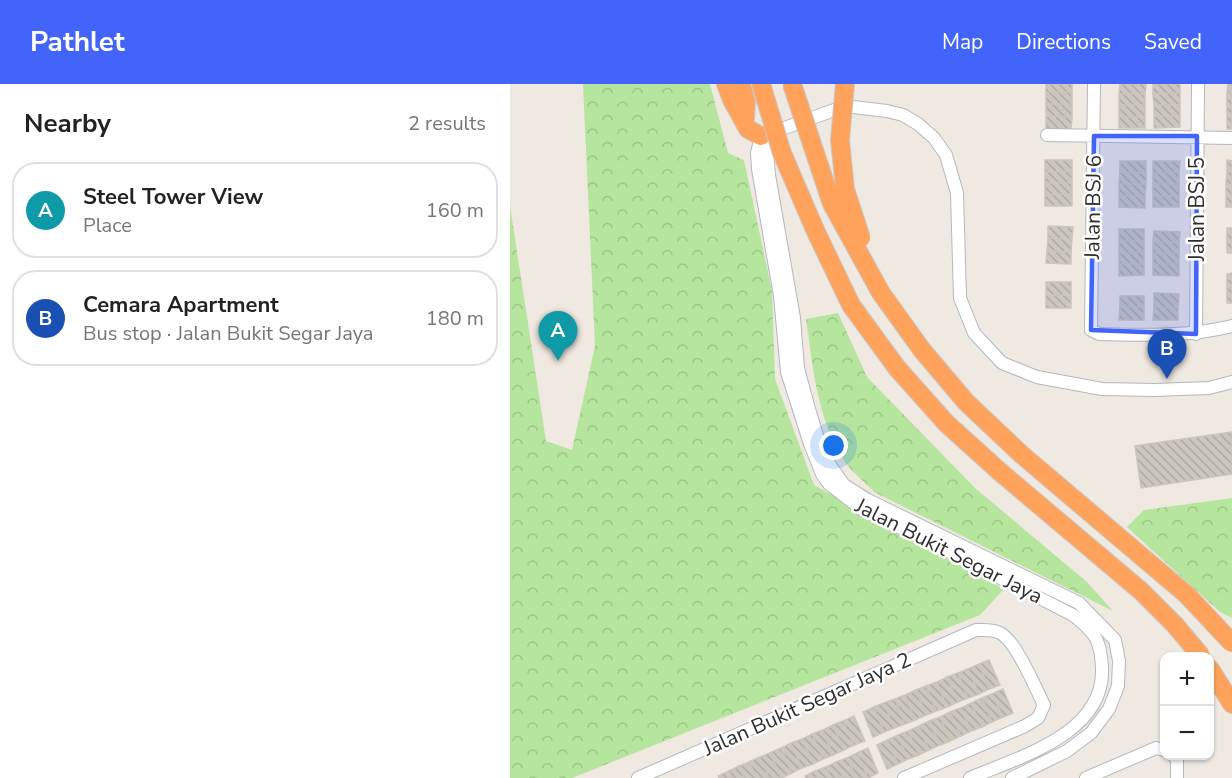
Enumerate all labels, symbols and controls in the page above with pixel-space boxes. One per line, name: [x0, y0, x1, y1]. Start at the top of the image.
text: Pathlet: [30, 23, 125, 61]
text: Map: [942, 28, 983, 56]
text: Directions: [1016, 28, 1111, 56]
text: Saved: [1144, 28, 1202, 56]
text: Nearby: [24, 106, 111, 141]
text: 2 results: [408, 110, 486, 137]
street label: Jalan BSJ 6: [1078, 155, 1108, 260]
street label: Jalan BSJ 5: [1183, 157, 1211, 262]
text: Steel Tower View: [83, 182, 263, 212]
text: A: [38, 197, 53, 224]
text: 160 m: [426, 197, 484, 224]
text: Place: [83, 212, 132, 239]
text: Cemara Apartment: [83, 290, 279, 320]
text: B: [39, 305, 52, 332]
text: 180 m: [426, 305, 484, 332]
pin: A: [538, 312, 578, 361]
text: Bus stop · Jalan Bukit Segar Jaya: [83, 320, 373, 347]
pin: B: [1148, 330, 1186, 379]
your location: [819, 431, 848, 460]
street label: Jalan Bukit Segar Jaya: [850, 491, 1047, 610]
street label: Jalan Bukit Segar Jaya 2: [698, 646, 915, 763]
map controls: [1160, 652, 1214, 760]
button: +: [1160, 652, 1214, 706]
button: −: [1160, 706, 1214, 760]

